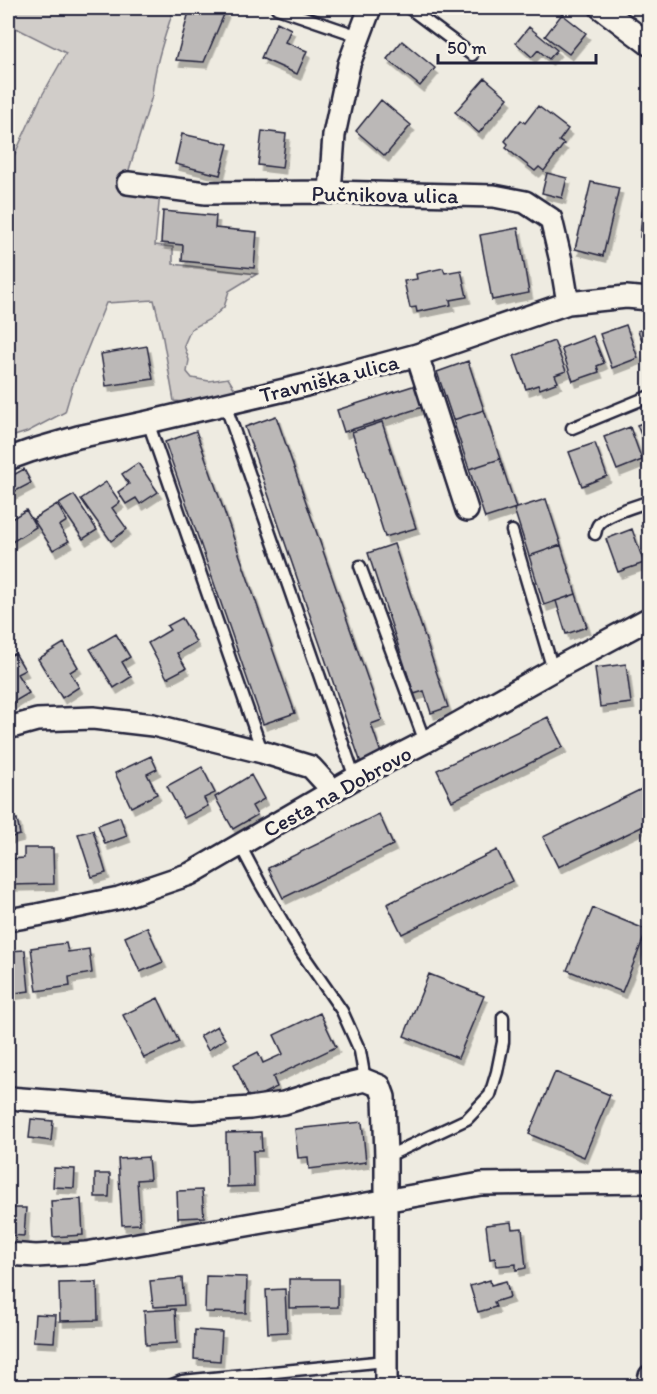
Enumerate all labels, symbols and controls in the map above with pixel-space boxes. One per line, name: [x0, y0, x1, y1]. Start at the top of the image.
scale bar: [438, 27, 596, 65]
text: 50 m: [447, 37, 487, 59]
street label: Pučnikova ulica: [311, 180, 459, 209]
street label: Travniška ulica: [257, 348, 402, 409]
street label: Cesta na Dobrovo: [258, 740, 416, 843]

